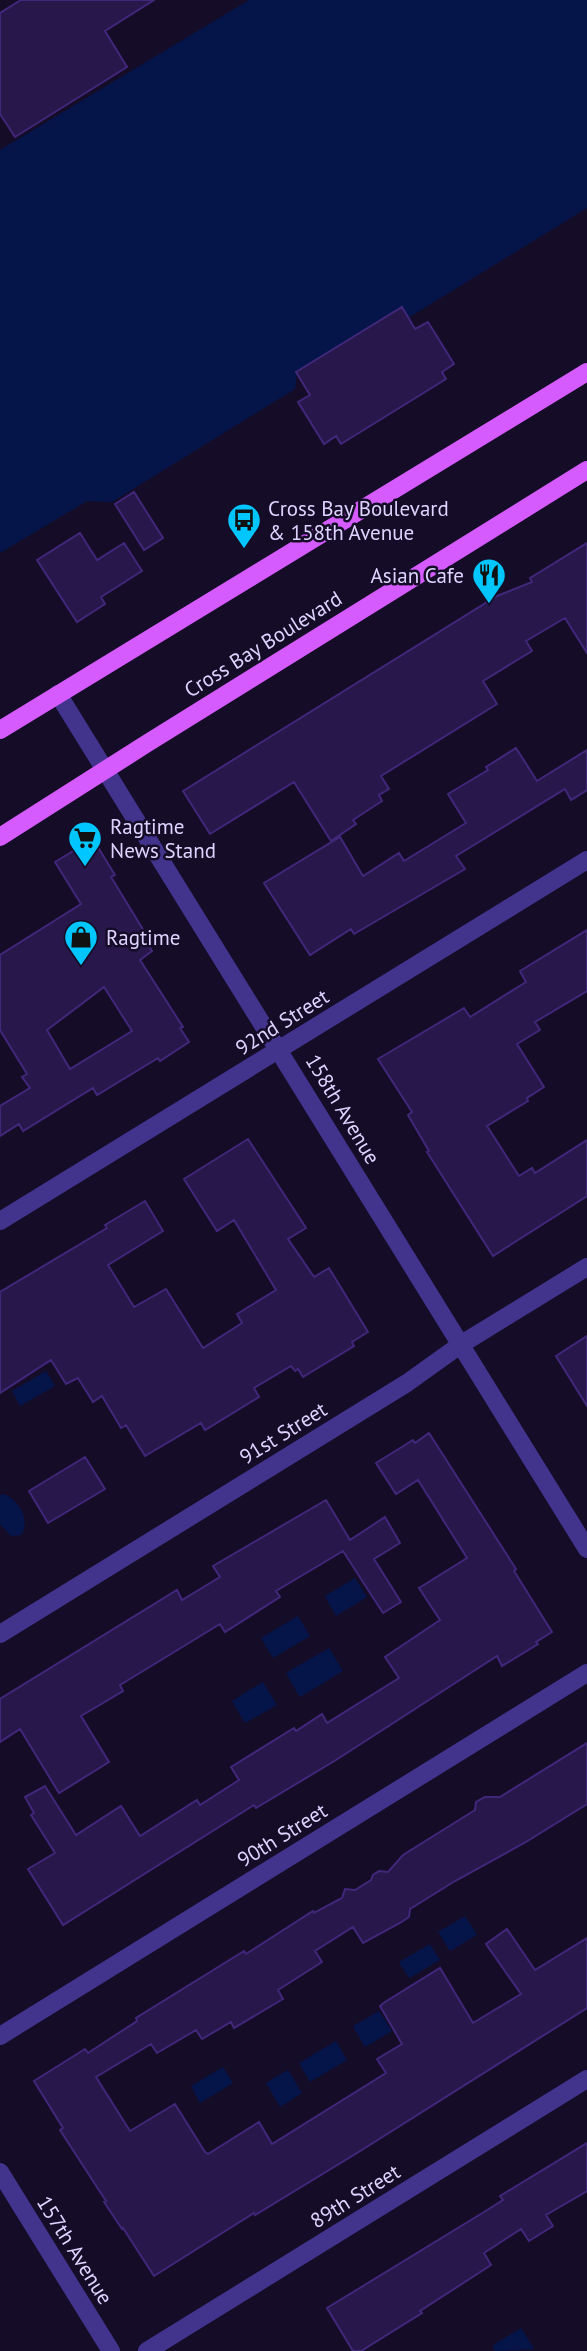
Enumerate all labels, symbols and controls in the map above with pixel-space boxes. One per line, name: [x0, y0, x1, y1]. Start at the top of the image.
place label: Cross Bay Boulevard & 158th Avenue: [268, 495, 449, 546]
bus stop icon: Cross Bay Boulevard & 158th Avenue: [225, 501, 263, 550]
restaurant icon: Asian Cafe: [470, 556, 508, 605]
place label: Asian Cafe: [371, 562, 464, 589]
street label: Cross Bay Boulevard: [179, 585, 347, 703]
place label: Ragtime News Stand: [110, 813, 216, 864]
supermarket icon: Ragtime News Stand: [66, 819, 104, 868]
shop icon: Ragtime: [62, 918, 100, 967]
place label: Ragtime: [106, 924, 180, 951]
street label: 92nd Street: [230, 983, 334, 1061]
street label: 158th Avenue: [300, 1049, 386, 1169]
street label: 91st Street: [234, 1396, 332, 1470]
street label: 90th Street: [232, 1797, 332, 1873]
street label: 89th Street: [305, 2158, 405, 2234]
street label: 157th Avenue: [31, 2191, 119, 2309]

